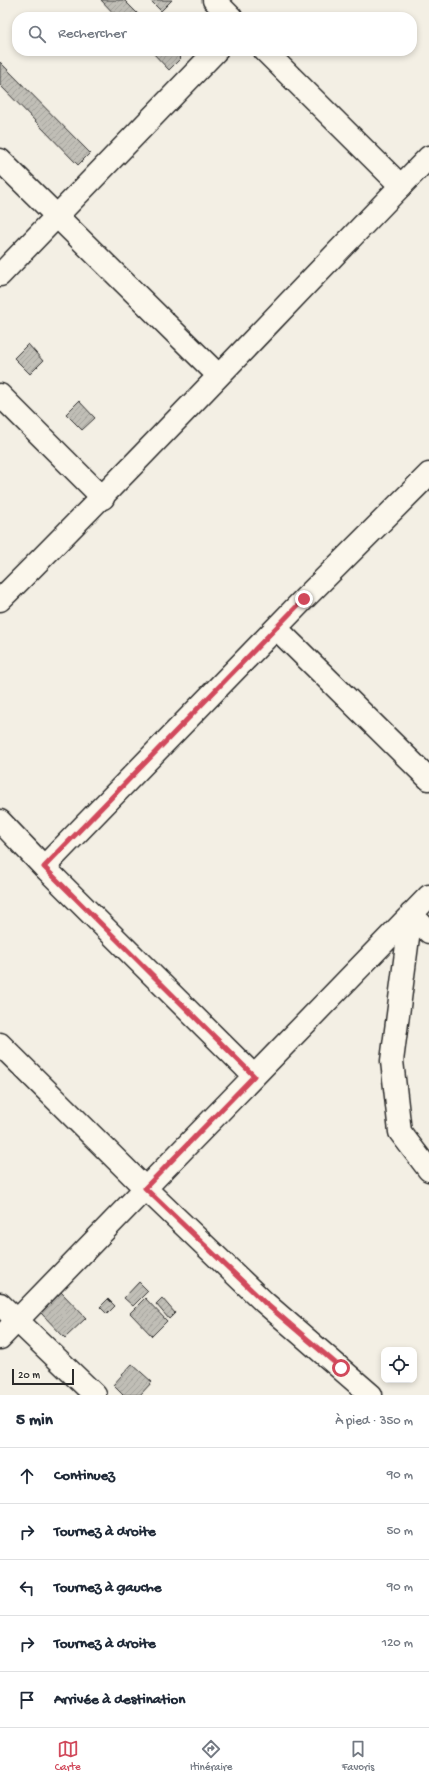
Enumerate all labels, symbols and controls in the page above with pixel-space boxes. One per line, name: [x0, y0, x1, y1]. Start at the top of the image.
search box: [12, 12, 417, 56]
icon: search: [26, 23, 48, 45]
text: Rechercher: [58, 25, 126, 43]
route end: [295, 590, 313, 608]
map controls: [381, 1347, 417, 1383]
button: locate: [381, 1347, 417, 1383]
route start: [332, 1359, 350, 1377]
scale bar: [12, 1367, 74, 1386]
text: 20 m: [18, 1370, 40, 1382]
text: 5 min: [16, 1411, 53, 1431]
text: À pied · 350 m: [335, 1414, 413, 1429]
icon: ahead: [16, 1465, 38, 1487]
text: Continuez: [54, 1467, 115, 1485]
text: 90 m: [387, 1468, 413, 1483]
icon: right: [16, 1521, 38, 1543]
text: Tournez à droite: [54, 1523, 156, 1541]
text: 50 m: [386, 1524, 413, 1539]
icon: left: [16, 1577, 38, 1599]
text: Tournez à gauche: [54, 1579, 162, 1597]
text: 90 m: [387, 1580, 413, 1595]
icon: right: [16, 1633, 38, 1655]
text: Tournez à droite: [54, 1635, 156, 1653]
text: 120 m: [382, 1636, 413, 1651]
icon: arrive: [16, 1689, 38, 1711]
text: Arrivée à destination: [54, 1691, 185, 1709]
tab: Carte: [55, 1738, 81, 1774]
tab: Itinéraire: [190, 1738, 232, 1774]
tab: Favoris: [342, 1738, 374, 1774]

